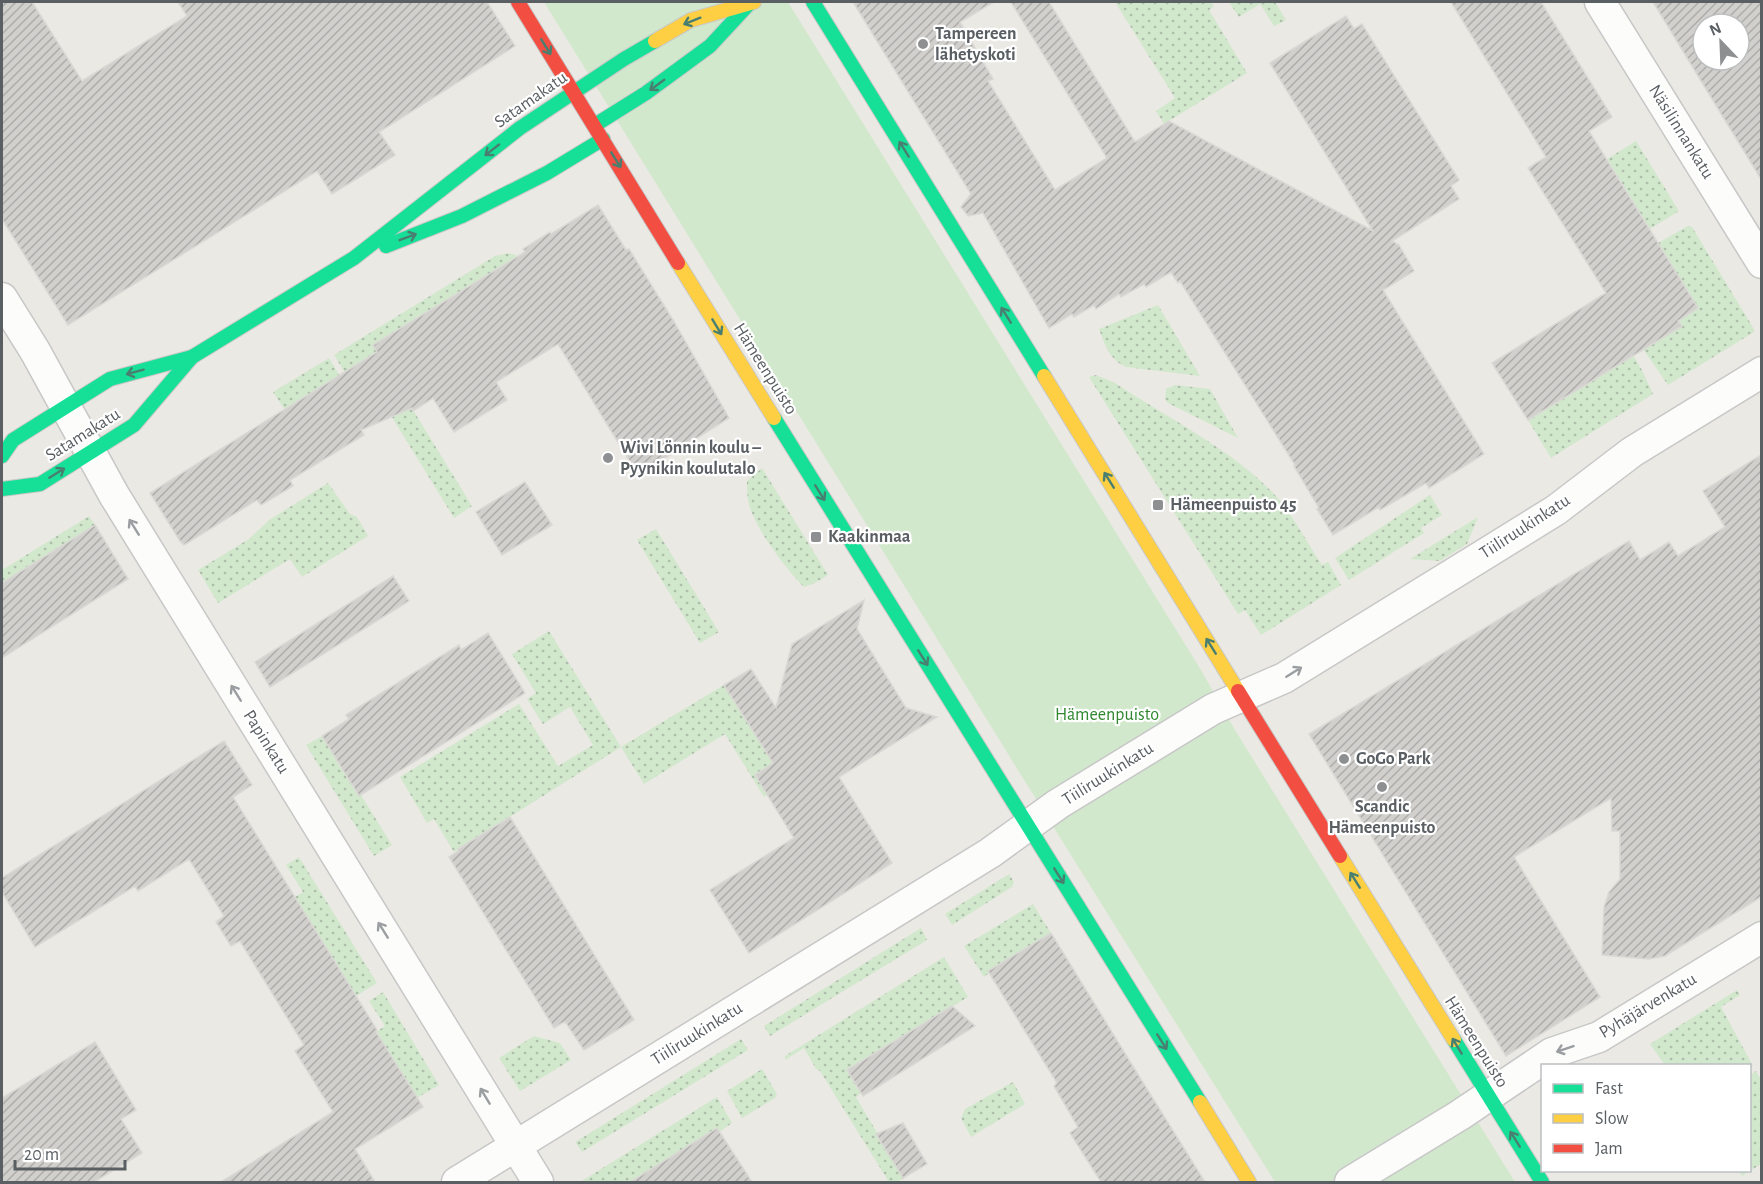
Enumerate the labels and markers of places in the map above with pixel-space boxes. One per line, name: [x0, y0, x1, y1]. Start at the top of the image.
place label: Tampereen lähetyskoti: [935, 25, 1017, 64]
marker: Tampereen lähetyskoti: [916, 37, 930, 51]
place label: Wivi Lönnin koulu – Pyynikin koulutalo: [620, 439, 761, 478]
marker: Wivi Lönnin koulu – Pyynikin koulutalo: [601, 451, 615, 465]
place label: Hämeenpuisto 45: [1170, 496, 1297, 514]
marker: Hämeenpuisto 45: [1151, 498, 1165, 512]
place label: Kaakinmaa: [828, 528, 911, 546]
marker: Kaakinmaa: [809, 530, 823, 544]
place label: GoGo Park: [1356, 750, 1431, 768]
marker: GoGo Park: [1337, 752, 1351, 766]
marker: Scandic Hämeenpuisto: [1375, 780, 1389, 794]
place label: Scandic Hämeenpuisto: [1328, 798, 1436, 837]

